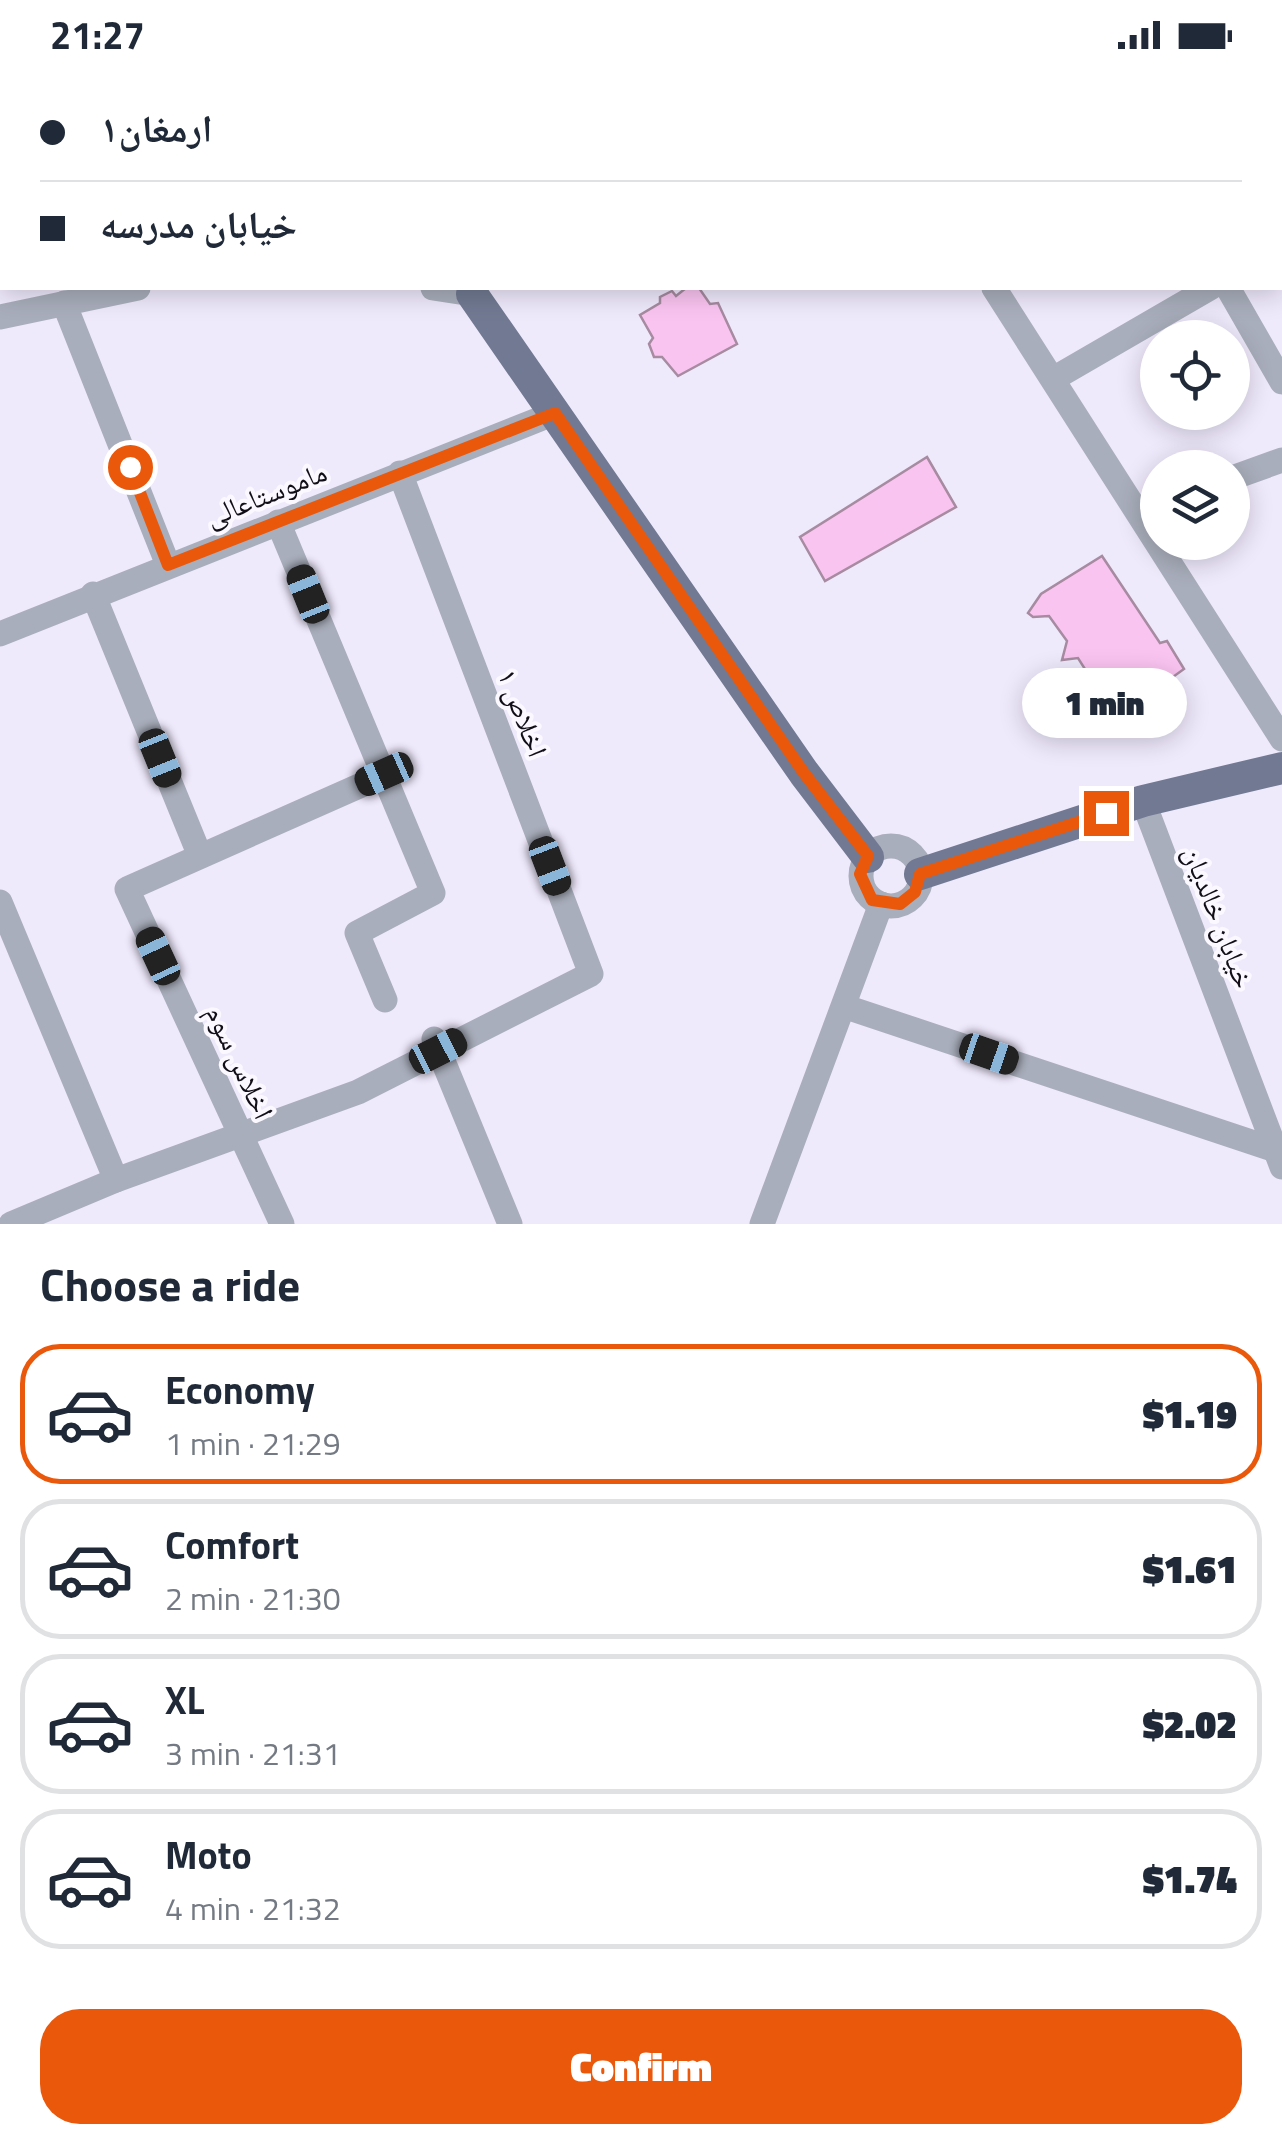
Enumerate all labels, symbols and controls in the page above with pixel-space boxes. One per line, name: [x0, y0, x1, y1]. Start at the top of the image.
text: 21:27: [50, 6, 145, 64]
text: ارمغان۱: [100, 99, 213, 157]
text: خیابان مدرسه: [100, 195, 297, 253]
map controls: [1140, 320, 1250, 560]
button: locate: [1140, 320, 1250, 430]
route start: [108, 445, 153, 490]
street label: ماموستاعالی: [199, 450, 333, 537]
button: layers: [1140, 450, 1250, 560]
car: [283, 561, 333, 627]
street label: اخلاص ۱: [487, 663, 560, 763]
callout: 1 min: [1024, 668, 1188, 738]
text: 1 min: [1065, 679, 1144, 727]
car: [135, 725, 185, 791]
car: [350, 748, 418, 800]
route end: [1084, 791, 1129, 836]
car: [525, 833, 575, 899]
street label: خیابان خالدیان: [1173, 839, 1266, 994]
car: [132, 922, 184, 990]
street label: اخلاس سوم: [195, 998, 286, 1126]
car: [404, 1024, 472, 1078]
car: [956, 1030, 1022, 1078]
text: Choose a ride: [40, 1250, 300, 1318]
text: Economy: [165, 1361, 315, 1419]
icon: car: [45, 1369, 135, 1459]
text: $1.19: [1143, 1385, 1237, 1443]
text: 1 min · 21:29: [165, 1419, 341, 1467]
text: Comfort: [165, 1516, 299, 1574]
icon: car: [45, 1524, 135, 1614]
text: $1.61: [1143, 1540, 1237, 1598]
text: 2 min · 21:30: [165, 1574, 341, 1622]
text: XL: [165, 1671, 205, 1729]
icon: car: [45, 1679, 135, 1769]
text: $2.02: [1143, 1695, 1237, 1753]
text: 3 min · 21:31: [165, 1729, 341, 1777]
text: Moto: [165, 1826, 252, 1884]
icon: car: [45, 1834, 135, 1924]
text: $1.74: [1143, 1850, 1237, 1908]
text: 4 min · 21:32: [165, 1884, 341, 1932]
button: Confirm: [40, 2009, 1242, 2124]

